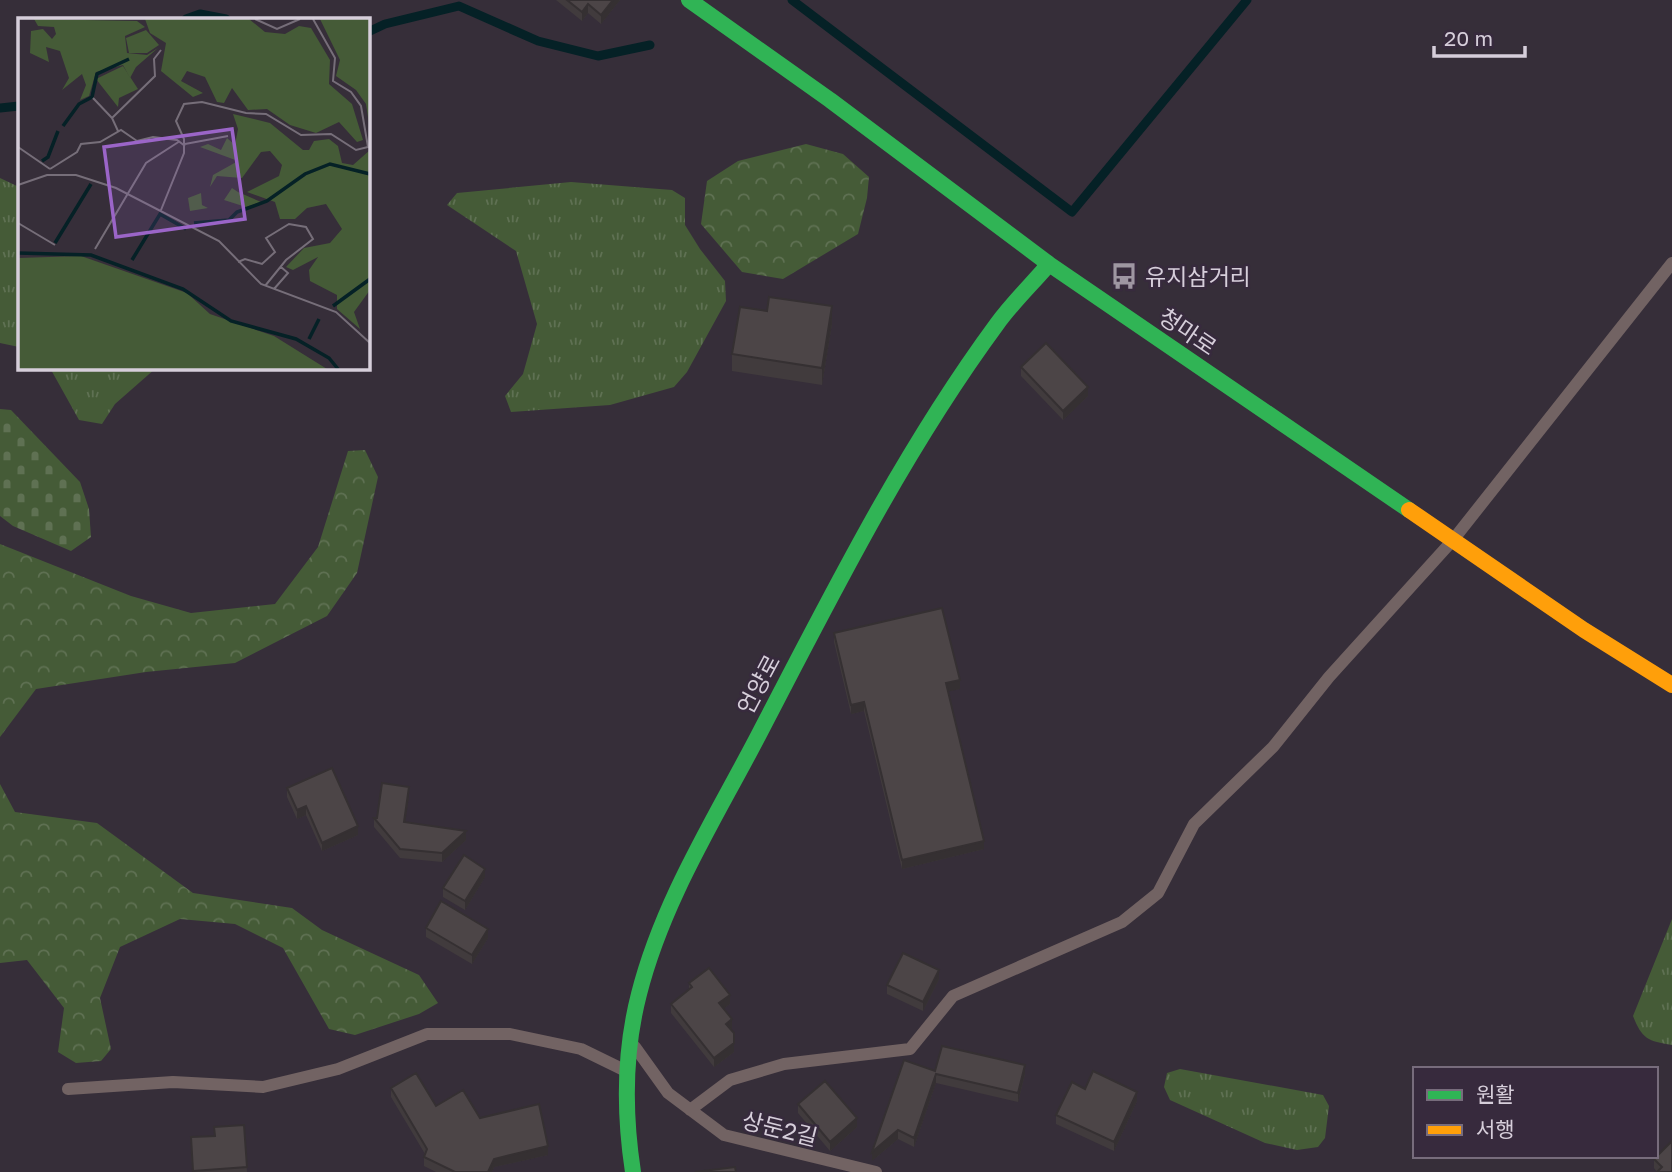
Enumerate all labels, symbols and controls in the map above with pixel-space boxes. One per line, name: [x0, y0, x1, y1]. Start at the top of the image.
scale bar: [1434, 14, 1525, 58]
inset map: [18, 18, 369, 369]
text: 20 m: [1444, 25, 1493, 51]
bus stop icon: 유지삼거리: [1109, 261, 1139, 291]
place label: 유지삼거리: [1145, 262, 1251, 290]
street label: 청마로: [1154, 302, 1222, 360]
street label: 언양로: [731, 649, 785, 719]
legend: [1413, 1067, 1658, 1158]
text: 원활: [1476, 1081, 1515, 1107]
street label: 상둔2길: [739, 1105, 821, 1151]
text: 서행: [1476, 1116, 1515, 1142]

